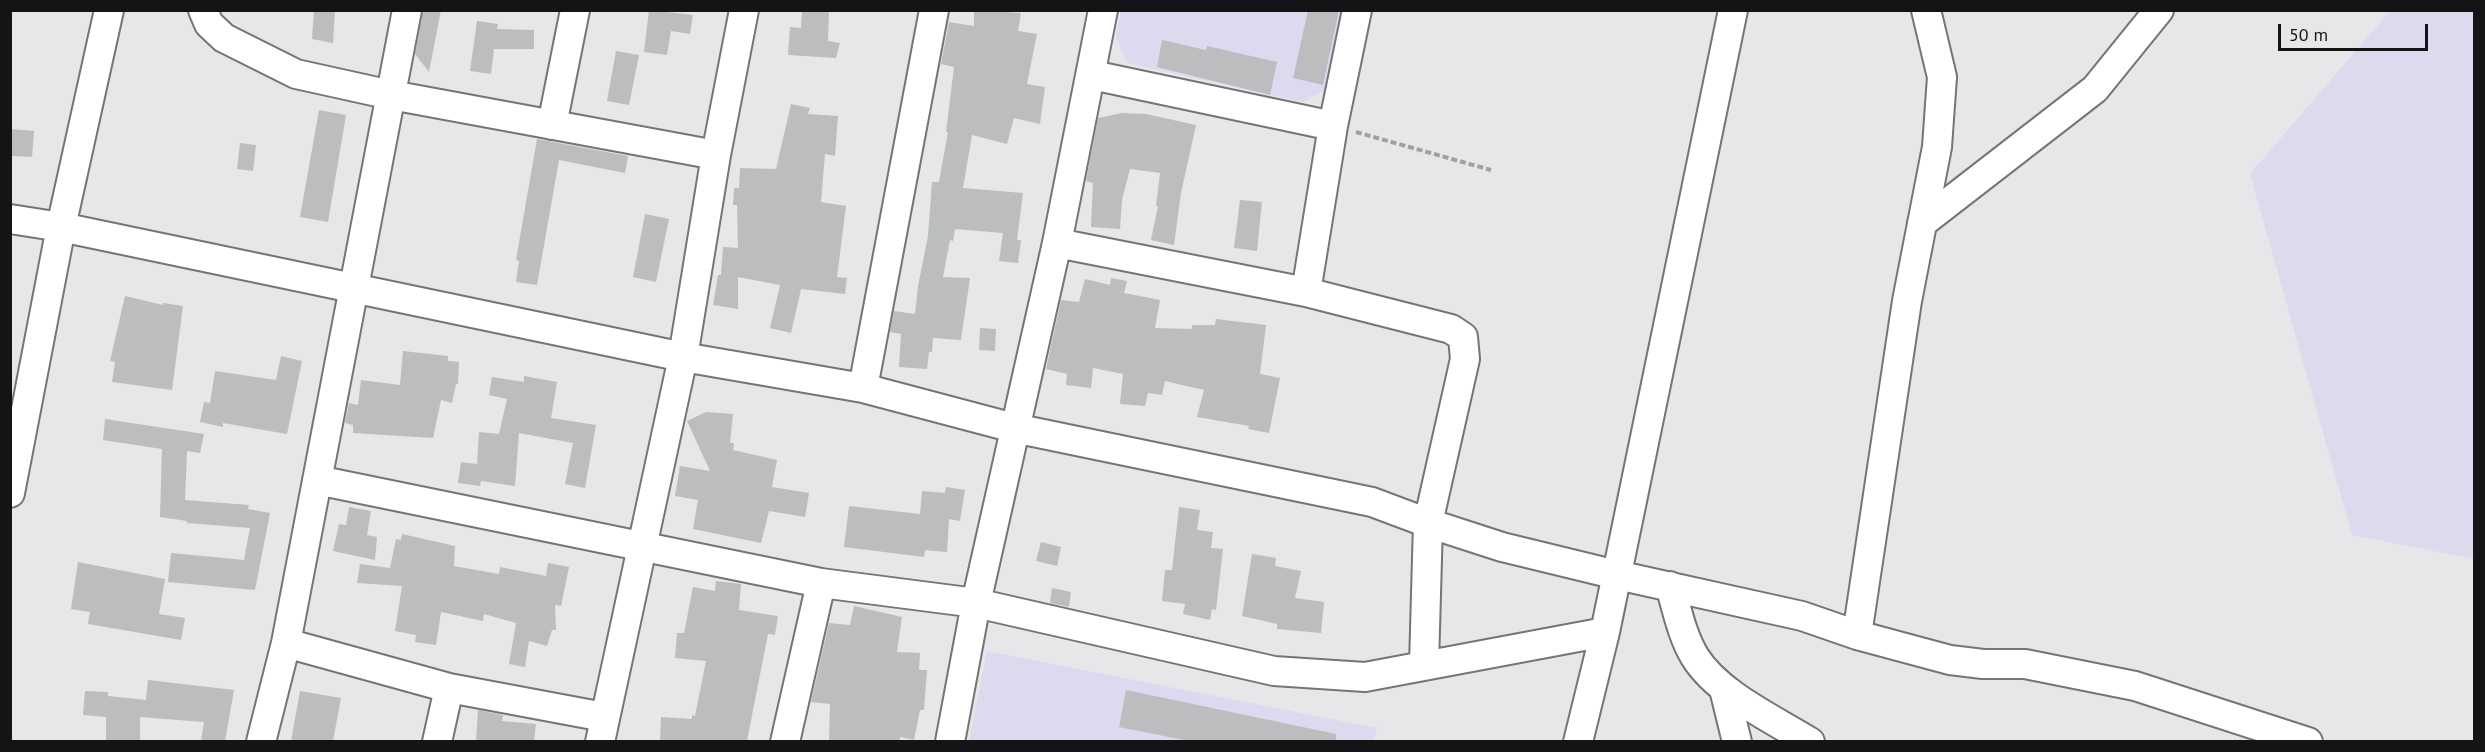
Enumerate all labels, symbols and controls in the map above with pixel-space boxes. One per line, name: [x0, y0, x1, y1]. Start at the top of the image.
scale bar: [2281, 12, 2431, 50]
text: 50 m: [2289, 23, 2328, 46]

